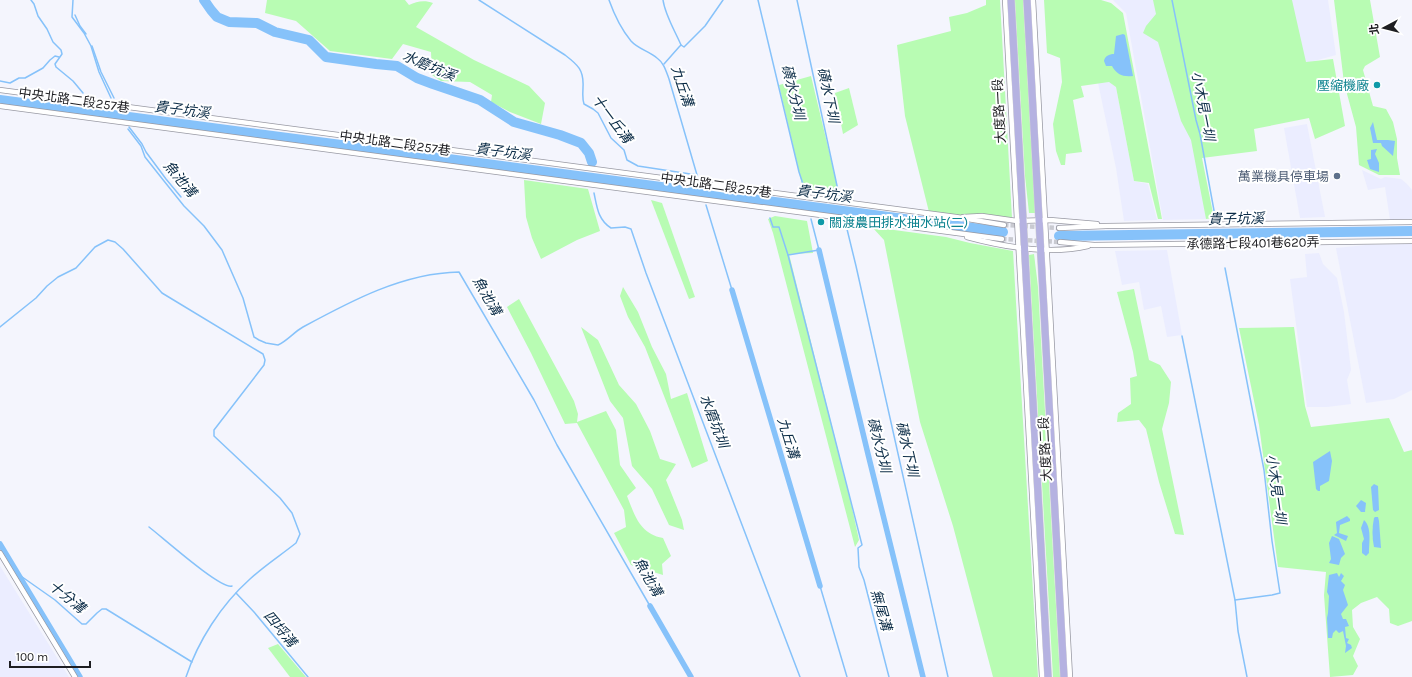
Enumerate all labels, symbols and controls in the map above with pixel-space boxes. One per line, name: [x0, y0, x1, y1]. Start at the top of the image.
north arrow: [1364, 8, 1404, 48]
text: 北: [1367, 23, 1382, 35]
water label: 水磨坑溪: [400, 47, 460, 86]
water label: 九丘溝: [667, 63, 697, 111]
water label: 磺水分圳: [778, 63, 809, 123]
water label: 磺水下圳: [814, 66, 843, 126]
water label: 小木見一圳: [1188, 70, 1218, 144]
street label: 大度路一段: [990, 78, 1008, 144]
place label: 壓縮機廠: [1317, 78, 1369, 93]
marker: 壓縮機廠: [1372, 80, 1382, 90]
street label: 中央北路二段257巷: [18, 85, 130, 115]
water label: 十一丘溝: [588, 92, 637, 148]
water label: 貴子坑溪: [153, 98, 213, 122]
street label: 中央北路二段257巷: [339, 128, 451, 158]
water label: 貴子坑溪: [474, 140, 534, 164]
water label: 魚池溝: [160, 157, 201, 202]
place label: 萬業機具停車場: [1238, 169, 1329, 184]
street label: 中央北路二段257巷: [660, 170, 772, 200]
marker: 萬業機具停車場: [1332, 171, 1342, 181]
water label: 貴子坑溪: [795, 182, 855, 206]
water label: 貴子坑溪: [1208, 210, 1266, 228]
place label: 關渡農田排水抽水站(二): [829, 215, 968, 230]
marker: 關渡農田排水抽水站(二): [816, 217, 826, 227]
street label: 承德路七段401巷620弄: [1186, 234, 1320, 252]
water label: 魚池溝: [469, 274, 506, 320]
water label: 水磨坑圳: [696, 392, 733, 452]
water label: 九丘溝: [774, 415, 803, 462]
water label: 磺水分圳: [864, 416, 895, 476]
street label: 大度路二段: [1036, 416, 1054, 482]
water label: 磺水下圳: [892, 420, 922, 480]
water label: 小木見一圳: [1263, 453, 1290, 527]
water label: 魚池溝: [630, 555, 667, 601]
water label: 十分溝: [45, 577, 90, 618]
water label: 無尾溝: [867, 587, 896, 634]
water label: 四埒溝: [260, 607, 301, 652]
scale bar: [10, 643, 90, 669]
text: 100 m: [16, 650, 48, 664]

